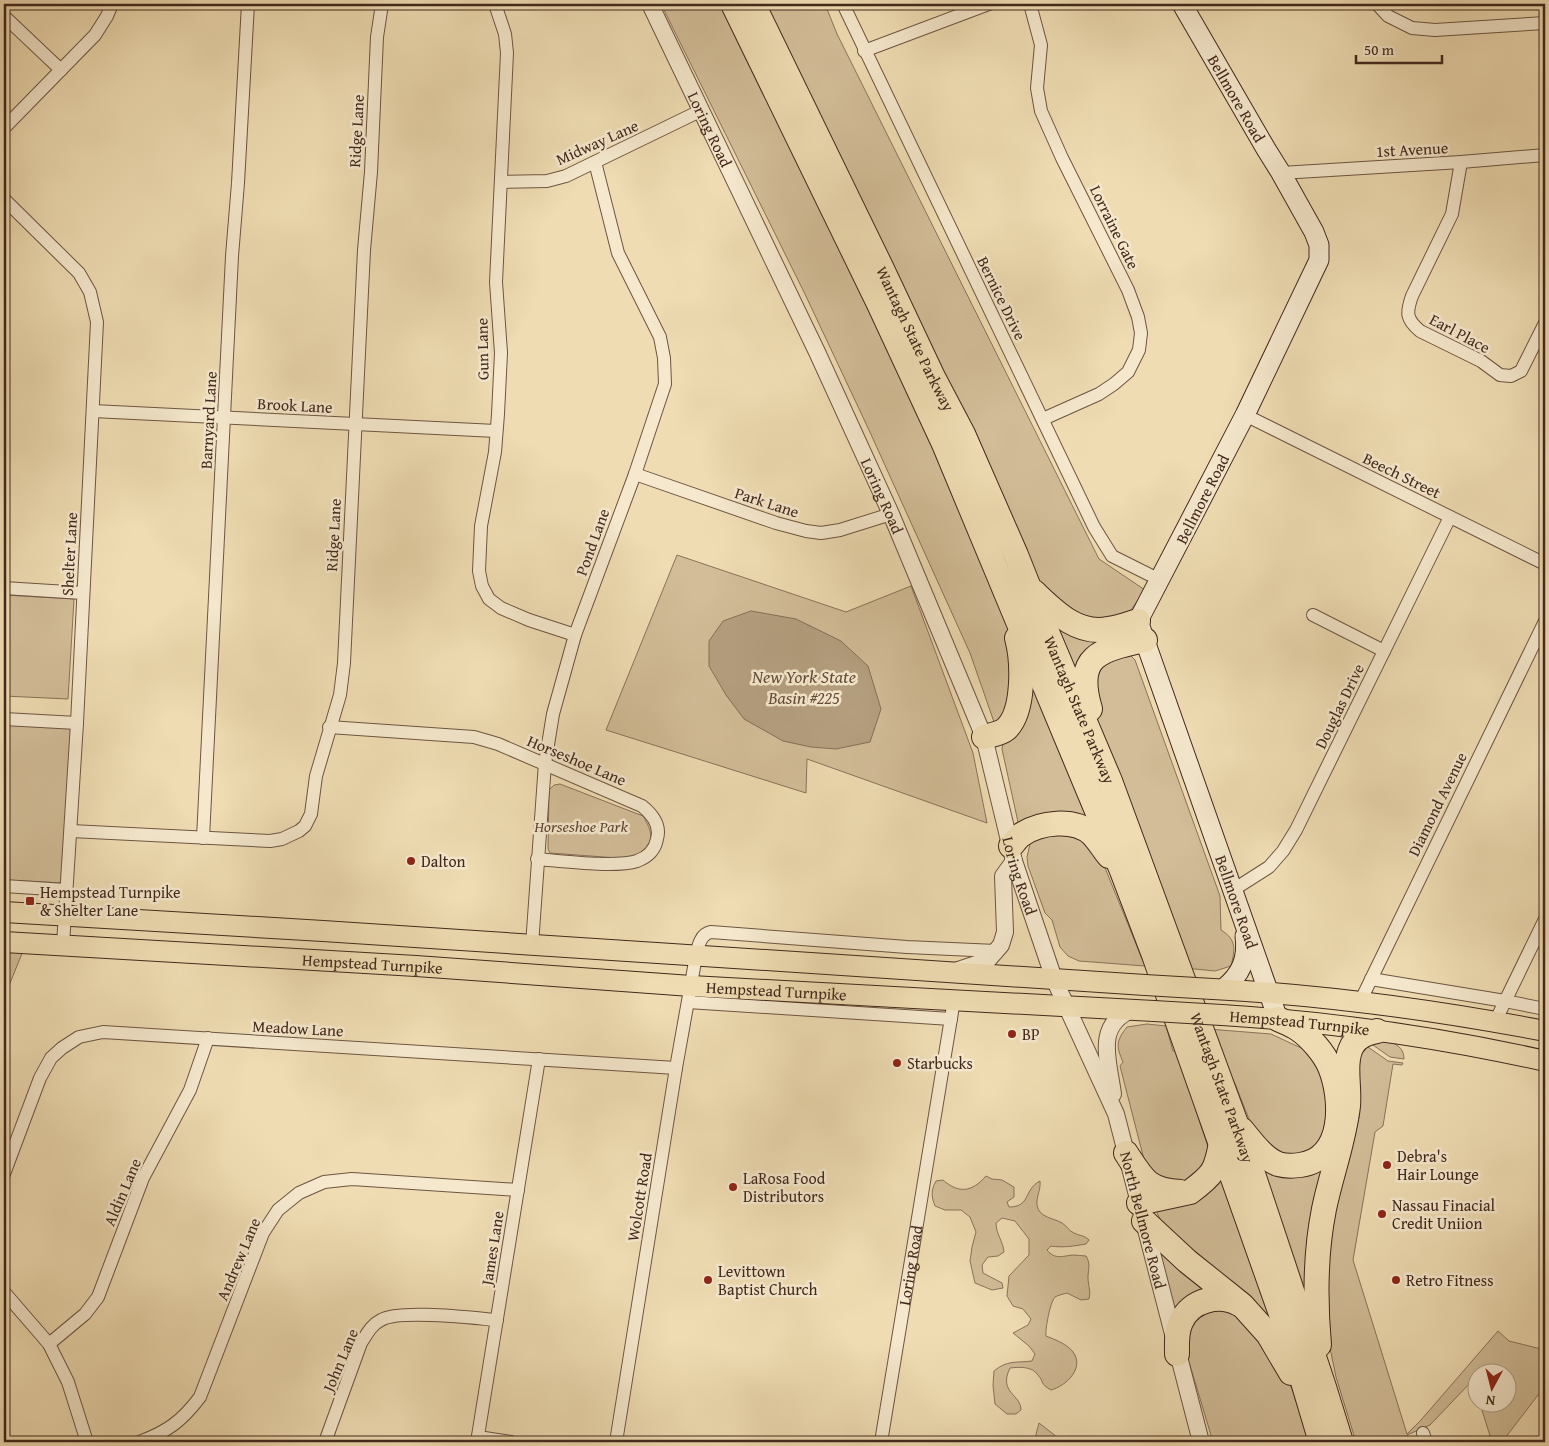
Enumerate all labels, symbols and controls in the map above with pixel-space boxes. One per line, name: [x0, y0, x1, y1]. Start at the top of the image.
scale bar: [1356, 32, 1443, 64]
text: 50 m: [1364, 39, 1395, 60]
street label: Bellmore Road: [1202, 50, 1272, 147]
street label: Loring Road: [682, 88, 739, 171]
street label: Ridge Lane: [342, 94, 370, 168]
street label: Midway Lane: [552, 113, 642, 171]
street label: 1st Avenue: [1375, 135, 1449, 163]
street label: Lorraine Gate: [1084, 181, 1146, 273]
street label: Bernice Drive: [971, 252, 1033, 344]
street label: Wantagh State Parkway: [870, 262, 961, 415]
street label: Earl Place: [1425, 307, 1495, 359]
street label: Gun Lane: [469, 318, 495, 380]
street label: Barnyard Lane: [193, 371, 223, 469]
street label: Brook Lane: [257, 391, 333, 419]
street label: Beech Street: [1359, 446, 1445, 504]
street label: Bellmore Road: [1169, 450, 1235, 548]
street label: Loring Road: [855, 454, 910, 538]
street label: Park Lane: [732, 480, 802, 524]
street label: Ridge Lane: [319, 498, 347, 572]
street label: Pond Lane: [569, 505, 615, 579]
street label: Shelter Lane: [55, 511, 83, 597]
street label: Wantagh State Parkway: [1038, 632, 1122, 787]
street label: Douglas Drive: [1308, 659, 1370, 753]
water label: New York State Basin #225: [751, 663, 856, 711]
street label: Horseshoe Lane: [524, 728, 630, 792]
street label: Diamond Avenue: [1401, 748, 1473, 860]
park label: Horseshoe Park: [533, 814, 629, 838]
street label: Loring Road: [997, 834, 1044, 919]
place label: Dalton: [421, 849, 466, 873]
street label: Bellmore Road: [1209, 852, 1264, 952]
marker: Dalton: [405, 855, 417, 867]
place label: Hempstead Turnpike & Shelter Lane: [40, 880, 181, 922]
marker: Hempstead Turnpike & Shelter Lane: [24, 895, 36, 907]
street label: Hempstead Turnpike: [301, 947, 443, 980]
street label: Hempstead Turnpike: [706, 975, 847, 1006]
street label: Hempstead Turnpike: [1229, 1004, 1371, 1041]
street label: Wantagh State Parkway: [1184, 1009, 1260, 1166]
street label: Meadow Lane: [252, 1014, 344, 1042]
place label: BP: [1022, 1022, 1040, 1046]
marker: BP: [1006, 1028, 1018, 1040]
place label: Starbucks: [907, 1051, 973, 1075]
marker: Starbucks: [891, 1057, 903, 1069]
place label: Debra's Hair Lounge: [1397, 1144, 1479, 1186]
street label: North Bellmore Road: [1114, 1149, 1173, 1292]
street label: Wolcott Road: [620, 1151, 658, 1243]
street label: Aldin Lane: [97, 1154, 147, 1230]
marker: Debra's Hair Lounge: [1381, 1159, 1393, 1171]
place label: LaRosa Food Distributors: [743, 1166, 826, 1208]
marker: LaRosa Food Distributors: [727, 1181, 739, 1193]
place label: Nassau Finacial Credit Uniion: [1392, 1193, 1495, 1235]
marker: Nassau Finacial Credit Uniion: [1376, 1208, 1388, 1220]
street label: James Lane: [474, 1209, 510, 1289]
street label: Andrew Lane: [210, 1214, 266, 1304]
street label: Loring Road: [892, 1223, 929, 1307]
place label: Levittown Baptist Church: [718, 1259, 817, 1301]
place label: Retro Fitness: [1406, 1268, 1494, 1292]
marker: Levittown Baptist Church: [702, 1274, 714, 1286]
marker: Retro Fitness: [1390, 1274, 1402, 1286]
street label: John Lane: [315, 1325, 364, 1397]
north arrow: [1466, 1364, 1516, 1414]
text: N: [1484, 1390, 1496, 1411]

